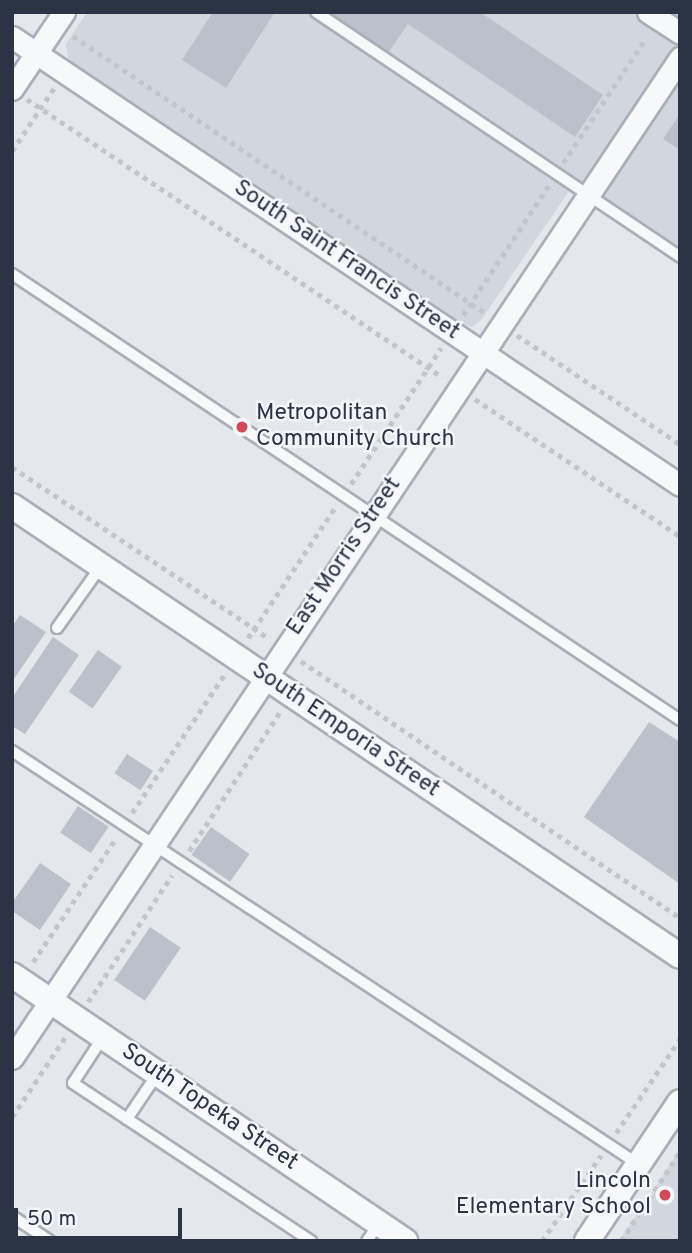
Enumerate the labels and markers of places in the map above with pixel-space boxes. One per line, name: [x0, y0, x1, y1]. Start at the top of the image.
place label: Metropolitan Community Church: [256, 400, 454, 454]
marker: Metropolitan Community Church: [234, 419, 250, 435]
place label: Lincoln Elementary School: [456, 1168, 651, 1222]
marker: Lincoln Elementary School: [657, 1187, 673, 1203]

